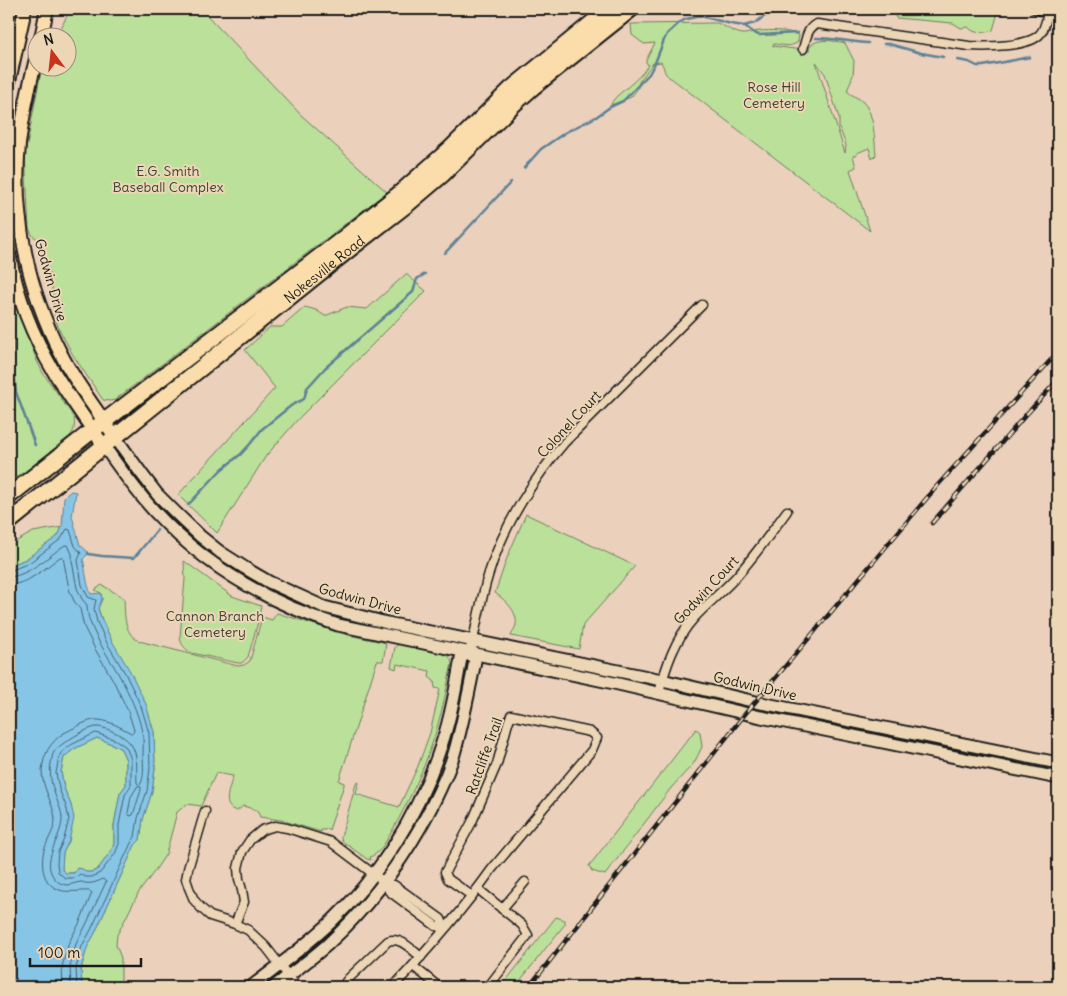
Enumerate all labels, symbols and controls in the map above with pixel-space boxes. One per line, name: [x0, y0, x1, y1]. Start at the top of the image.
north arrow: [28, 28, 78, 78]
text: N: [42, 29, 56, 49]
park label: Rose Hill Cemetery: [743, 78, 805, 112]
park label: E.G. Smith Baseball Complex: [112, 162, 224, 196]
street label: Nokesville Road: [280, 232, 368, 307]
street label: Godwin Drive: [31, 237, 71, 323]
street label: Colonel Court: [533, 386, 605, 461]
street label: Godwin Court: [670, 552, 743, 628]
street label: Godwin Drive: [317, 579, 403, 619]
park label: Cannon Branch Cemetery: [166, 607, 264, 641]
street label: Godwin Drive: [712, 668, 798, 704]
street label: Ratcliffe Trail: [462, 715, 506, 797]
scale bar: [30, 936, 141, 968]
text: 100 m: [38, 943, 80, 962]

